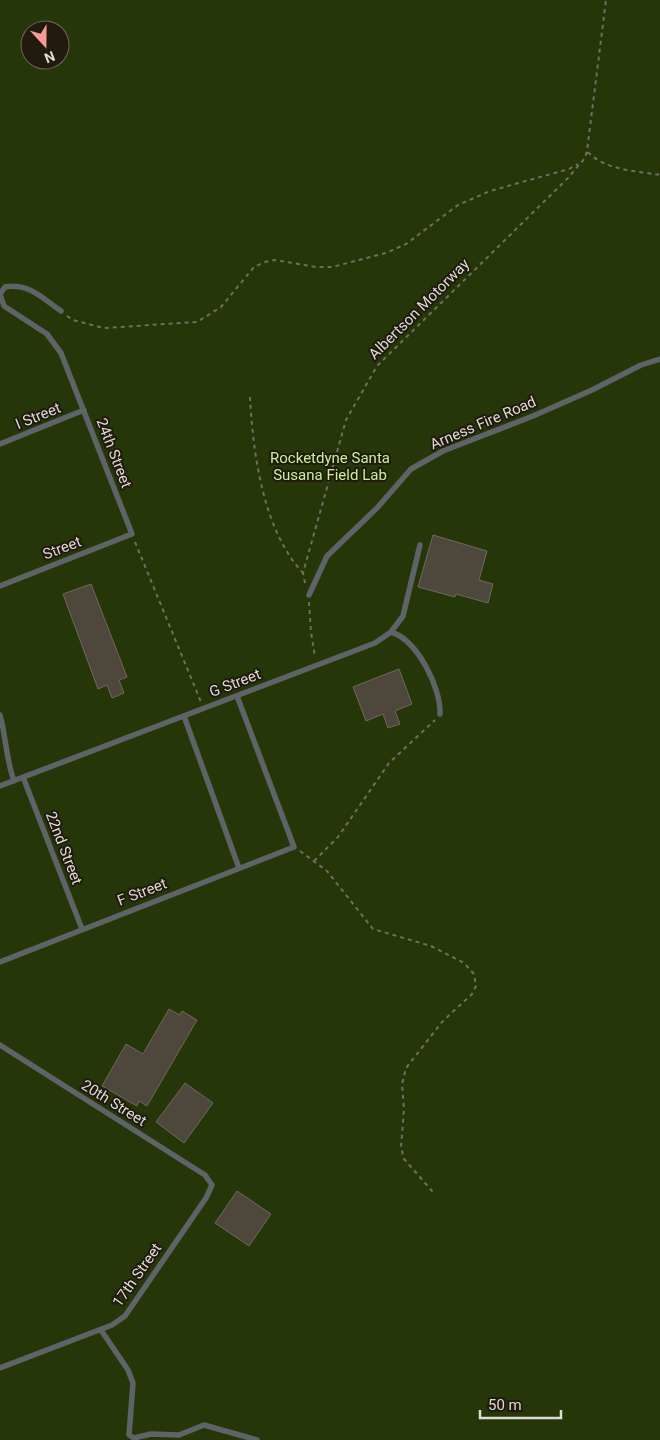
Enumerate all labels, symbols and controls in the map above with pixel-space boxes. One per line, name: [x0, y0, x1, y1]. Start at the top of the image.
north arrow: [20, 20, 70, 70]
text: N: [42, 48, 57, 66]
street label: Albertson Motorway: [365, 255, 473, 363]
street label: Arness Fire Road: [427, 393, 539, 453]
street label: I Street: [13, 399, 63, 433]
street label: 24th Street: [92, 416, 136, 491]
park label: Rocketdyne Santa Susana Field Lab: [270, 449, 390, 484]
street label: Street: [40, 532, 84, 563]
street label: G Street: [207, 665, 263, 701]
street label: 22nd Street: [42, 809, 86, 887]
street label: F Street: [115, 874, 169, 910]
street label: 20th Street: [78, 1076, 150, 1130]
street label: 17th Street: [109, 1240, 165, 1310]
scale bar: [480, 1388, 561, 1420]
text: 50 m: [488, 1396, 522, 1414]

